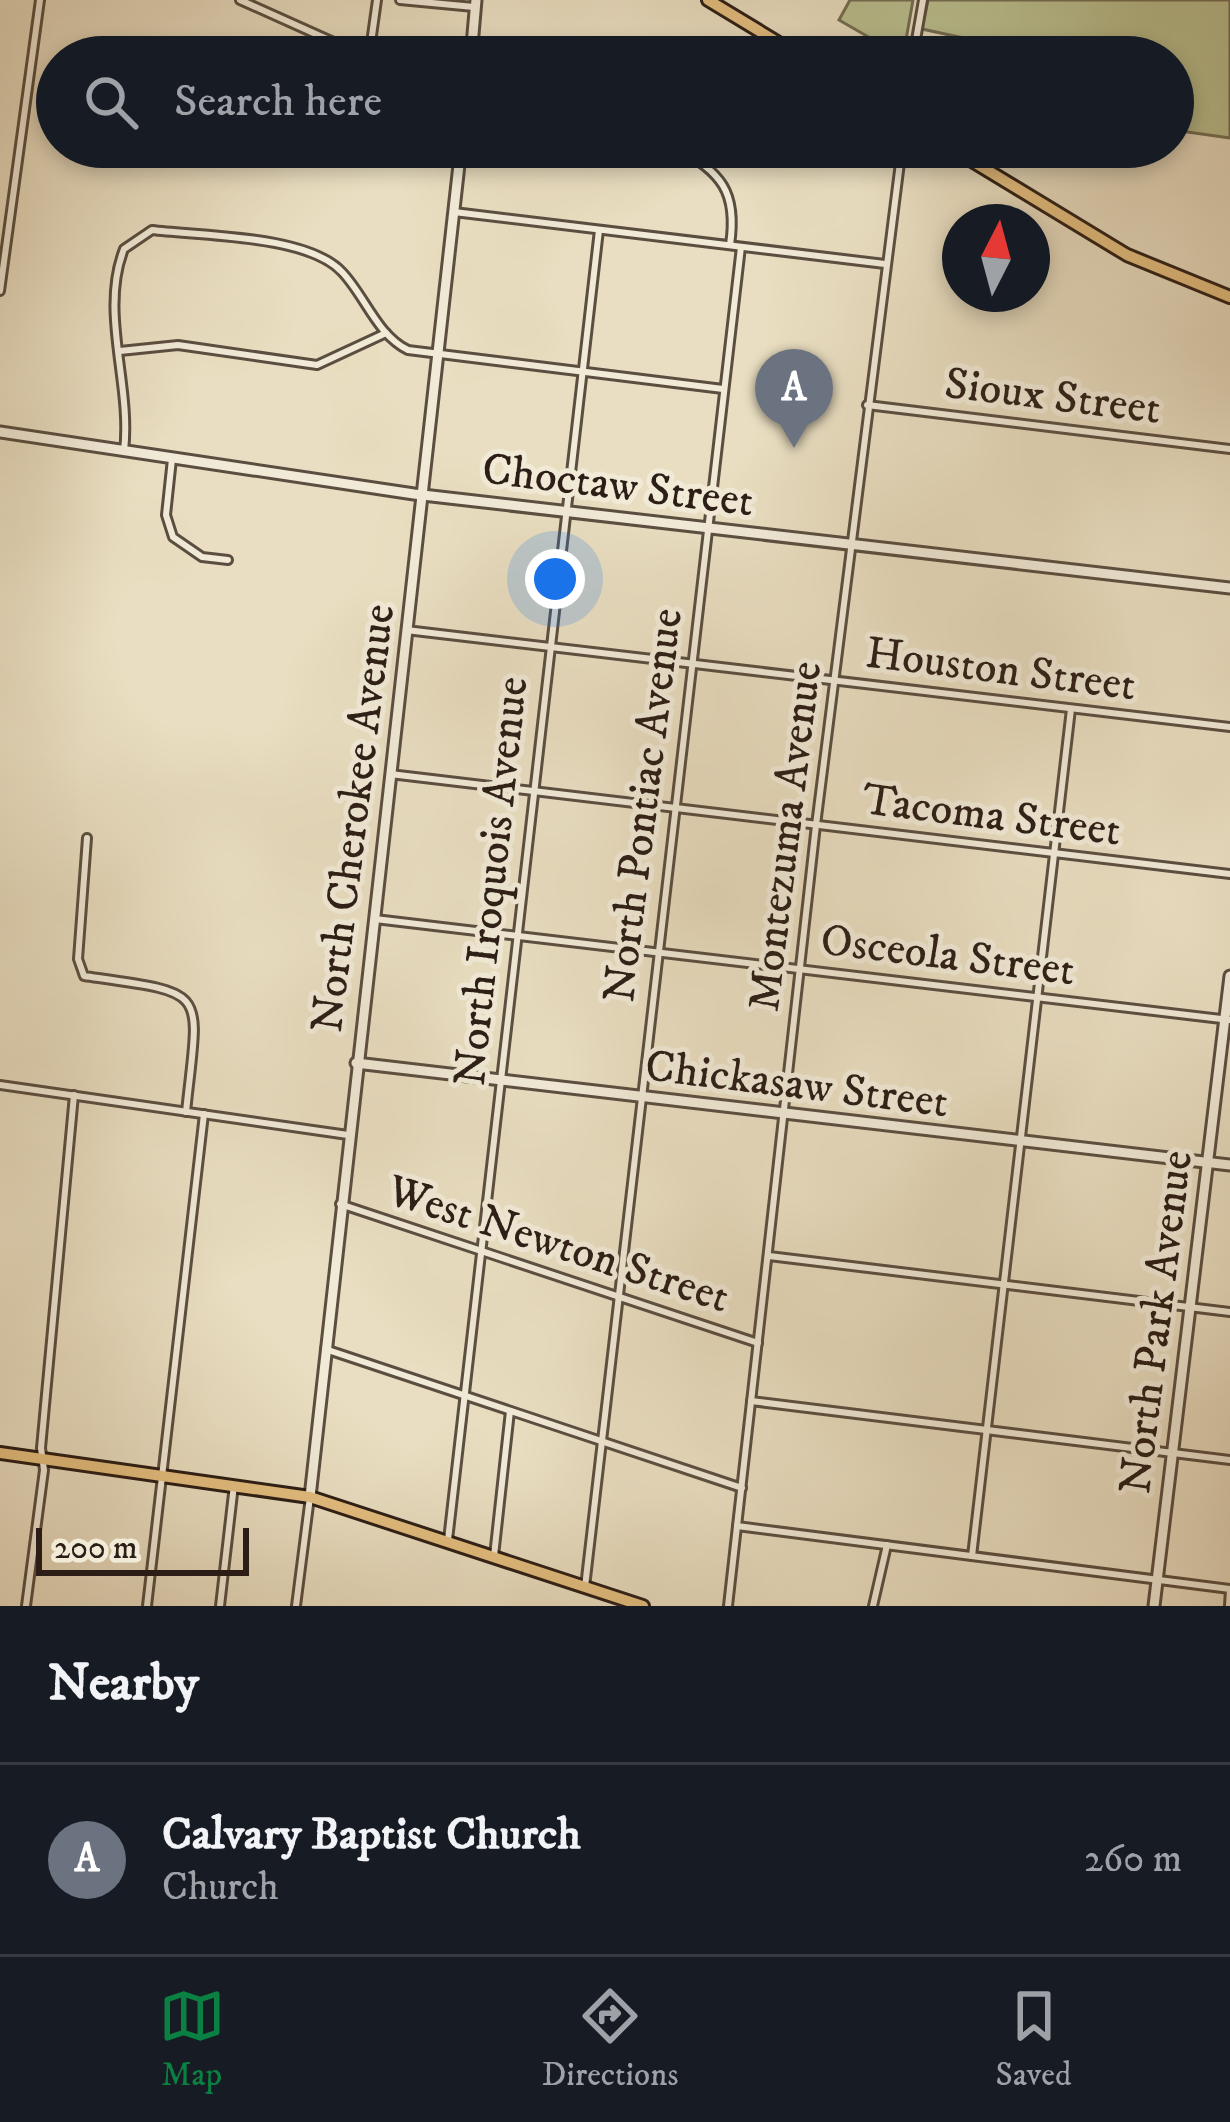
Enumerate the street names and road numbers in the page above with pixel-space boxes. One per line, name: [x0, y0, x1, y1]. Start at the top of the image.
street label: Sioux Street: [942, 356, 1164, 438]
street label: Choctaw Street: [479, 442, 756, 530]
street label: North Cherokee Avenue: [300, 601, 408, 1036]
street label: North Pontiac Avenue: [592, 605, 696, 1006]
street label: Houston Street: [862, 626, 1139, 714]
street label: Montezuma Avenue: [737, 658, 835, 1015]
street label: North Iroquois Avenue: [443, 674, 541, 1089]
street label: Tacoma Street: [859, 772, 1124, 860]
street label: Osceola Street: [817, 913, 1078, 999]
street label: Chickasaw Street: [642, 1039, 951, 1131]
street label: North Park Avenue: [1108, 1147, 1206, 1497]
street label: West Newton Street: [379, 1163, 736, 1327]

